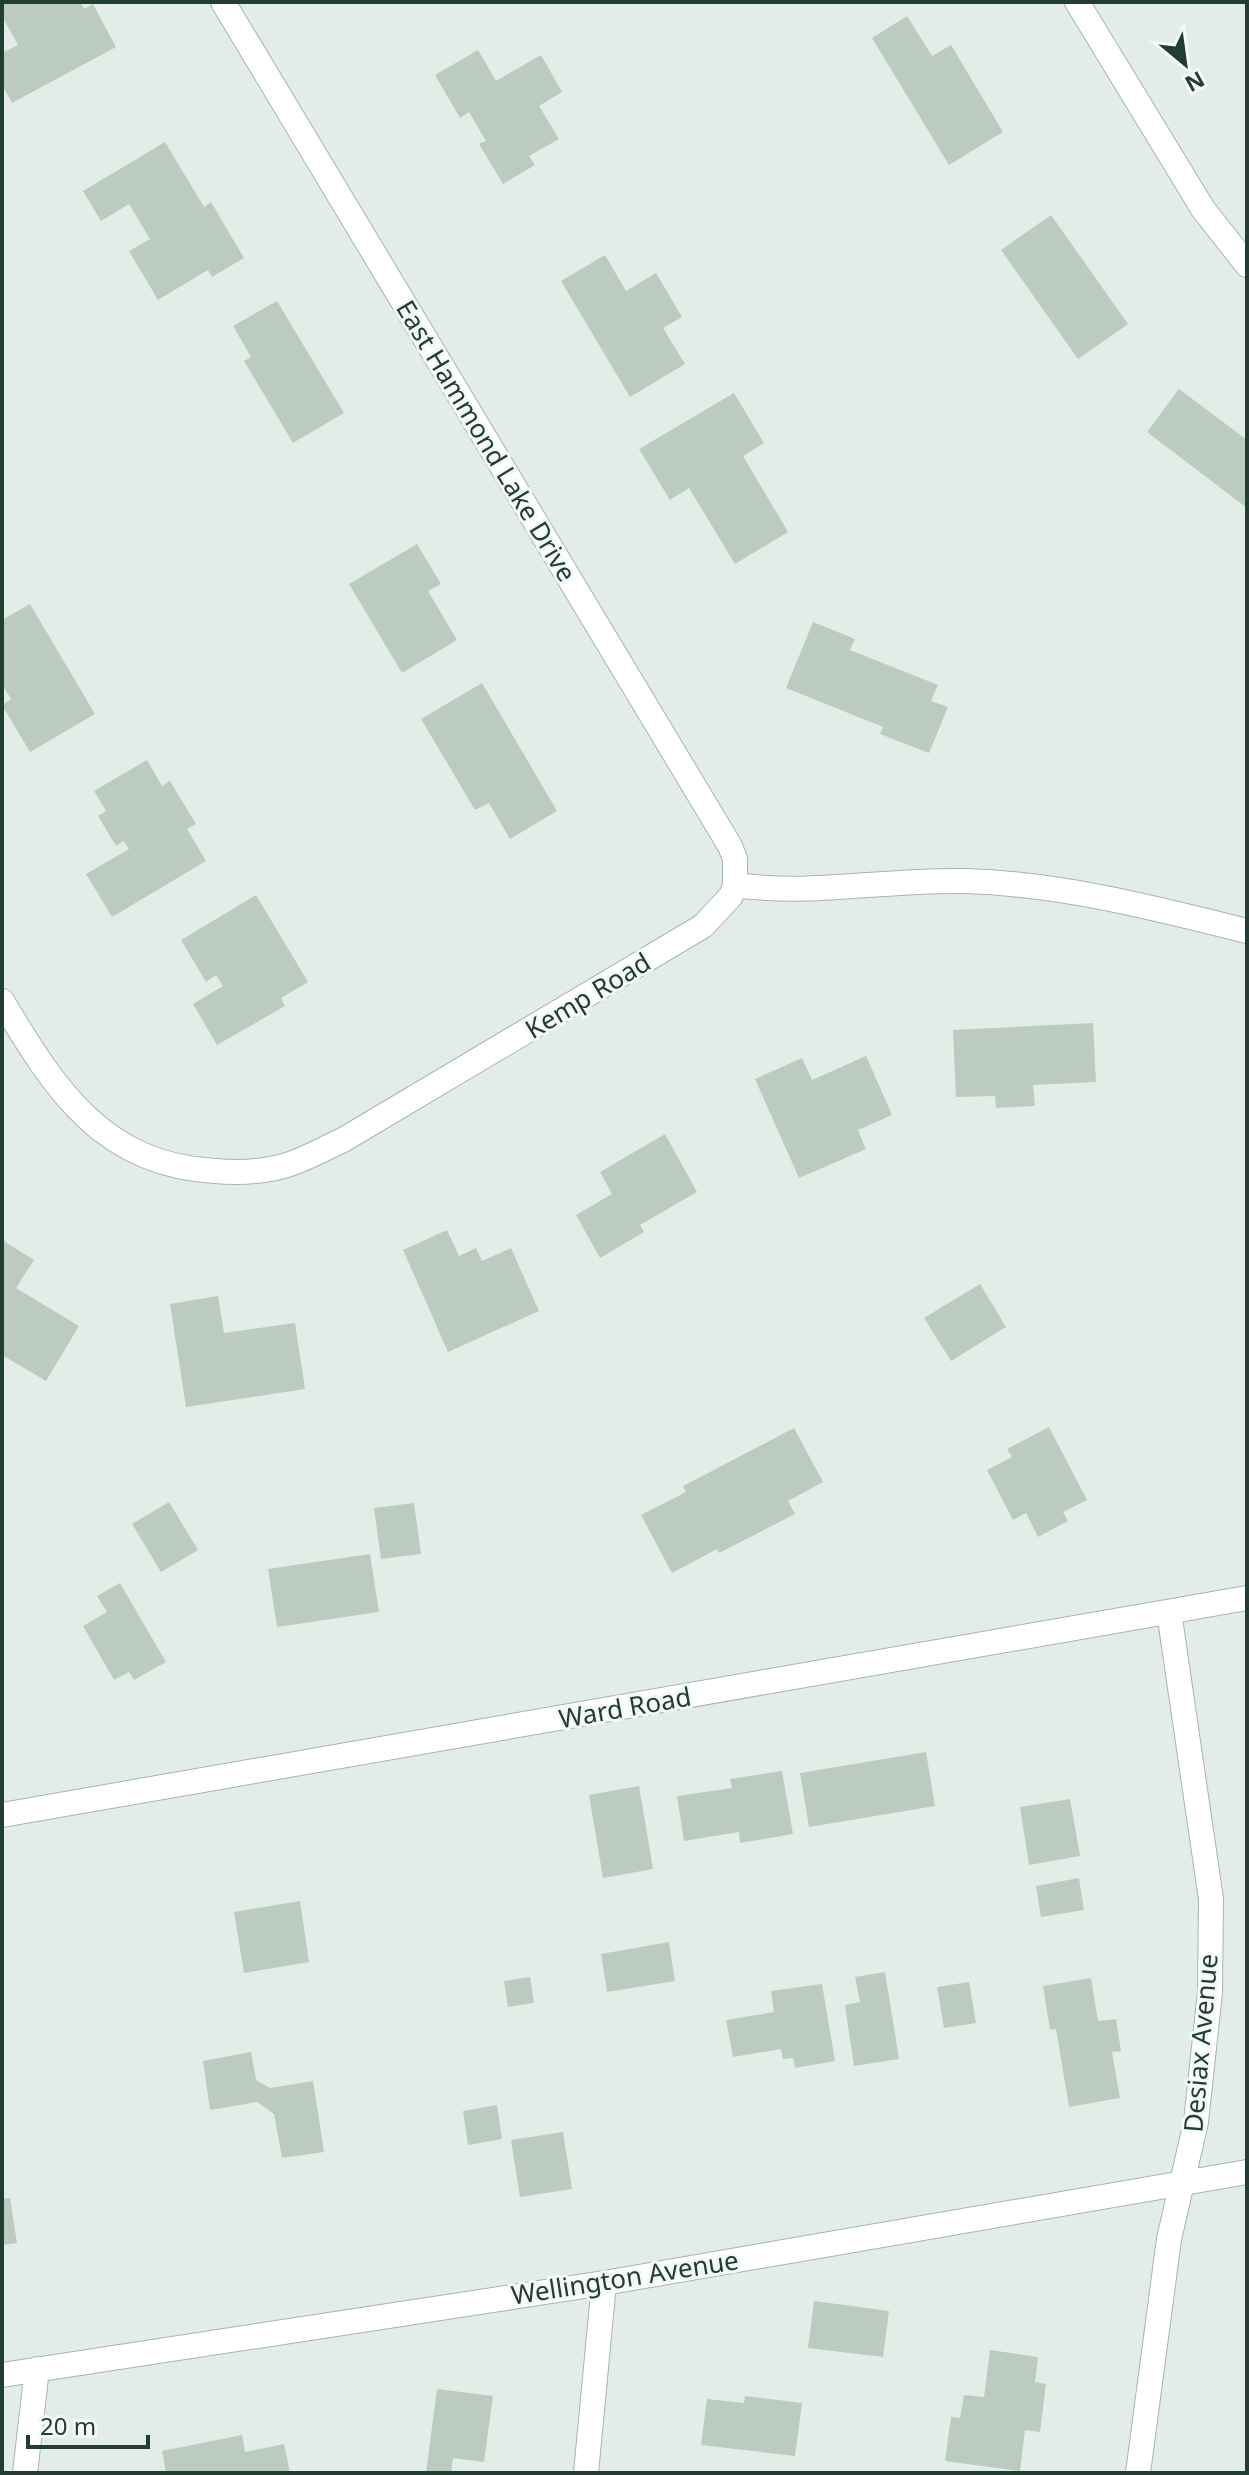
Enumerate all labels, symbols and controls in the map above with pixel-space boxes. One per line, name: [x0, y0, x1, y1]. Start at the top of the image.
north arrow: [1145, 24, 1225, 104]
text: N: [1180, 65, 1210, 100]
street label: East Hammond Lake Drive: [388, 293, 585, 588]
street label: Kemp Road: [518, 944, 657, 1047]
street label: Ward Road: [556, 1678, 694, 1736]
street label: Desiax Avenue: [1174, 1952, 1226, 2134]
street label: Wellington Avenue: [509, 2241, 741, 2313]
scale bar: [28, 2399, 148, 2449]
text: 20 m: [40, 2409, 96, 2442]

